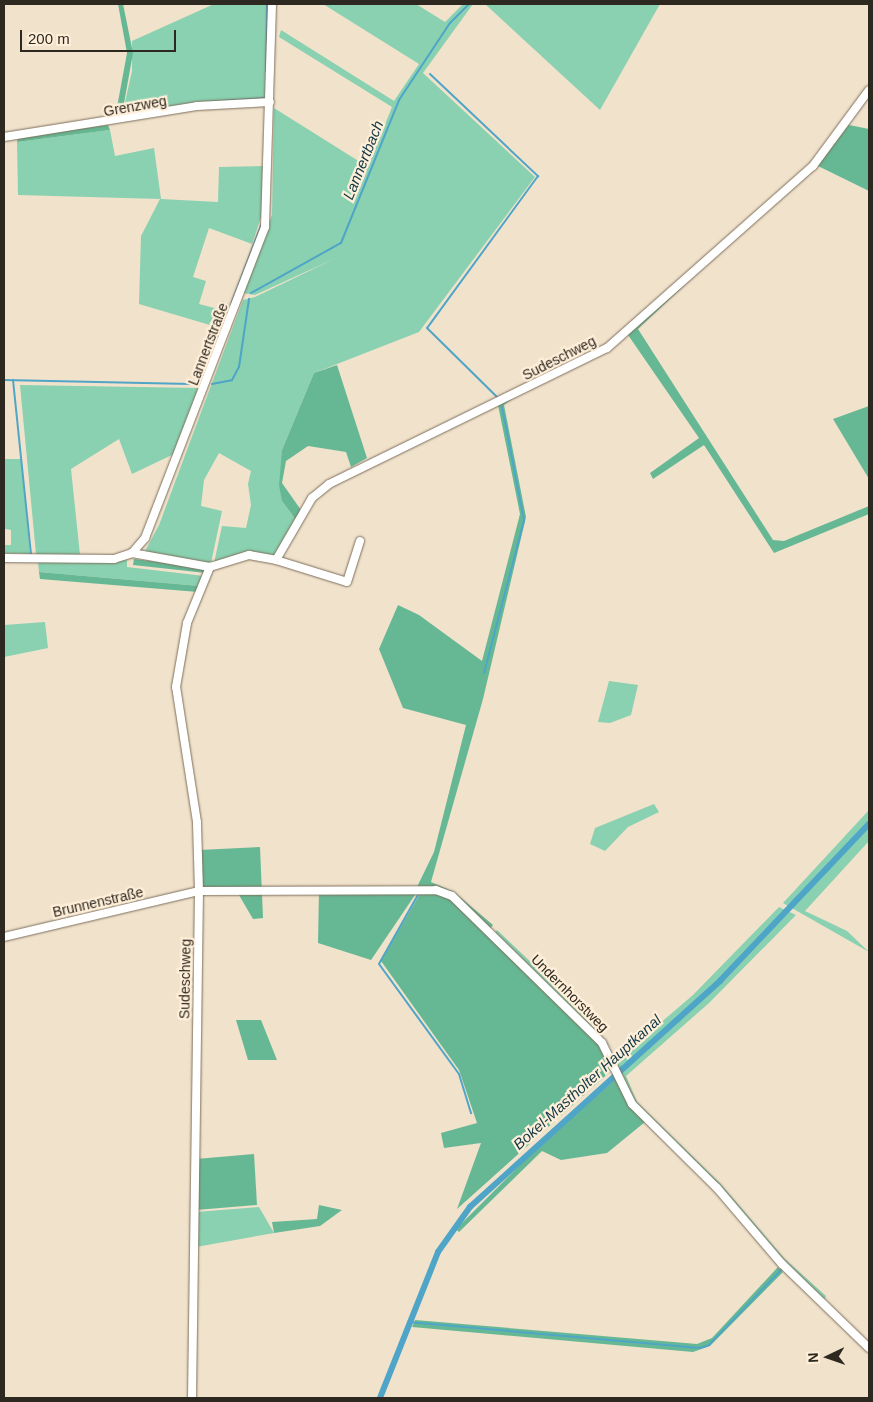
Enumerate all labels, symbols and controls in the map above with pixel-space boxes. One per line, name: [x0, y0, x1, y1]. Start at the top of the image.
scale bar: [22, 20, 179, 52]
text: 200 m: [28, 30, 70, 47]
street label: Grenzweg: [102, 92, 168, 120]
water label: Lannertbach: [339, 118, 387, 202]
street label: Lannertstraße: [185, 300, 231, 388]
street label: Sudeschweg: [519, 332, 599, 384]
street label: Brunnenstraße: [51, 883, 145, 921]
street label: Sudeschweg: [176, 939, 194, 1019]
street label: Undernhorstweg: [528, 951, 612, 1035]
water label: Bokel-Mastholter Hauptkanal: [509, 1011, 665, 1153]
north arrow: [803, 1332, 853, 1382]
text: N: [805, 1352, 821, 1363]

